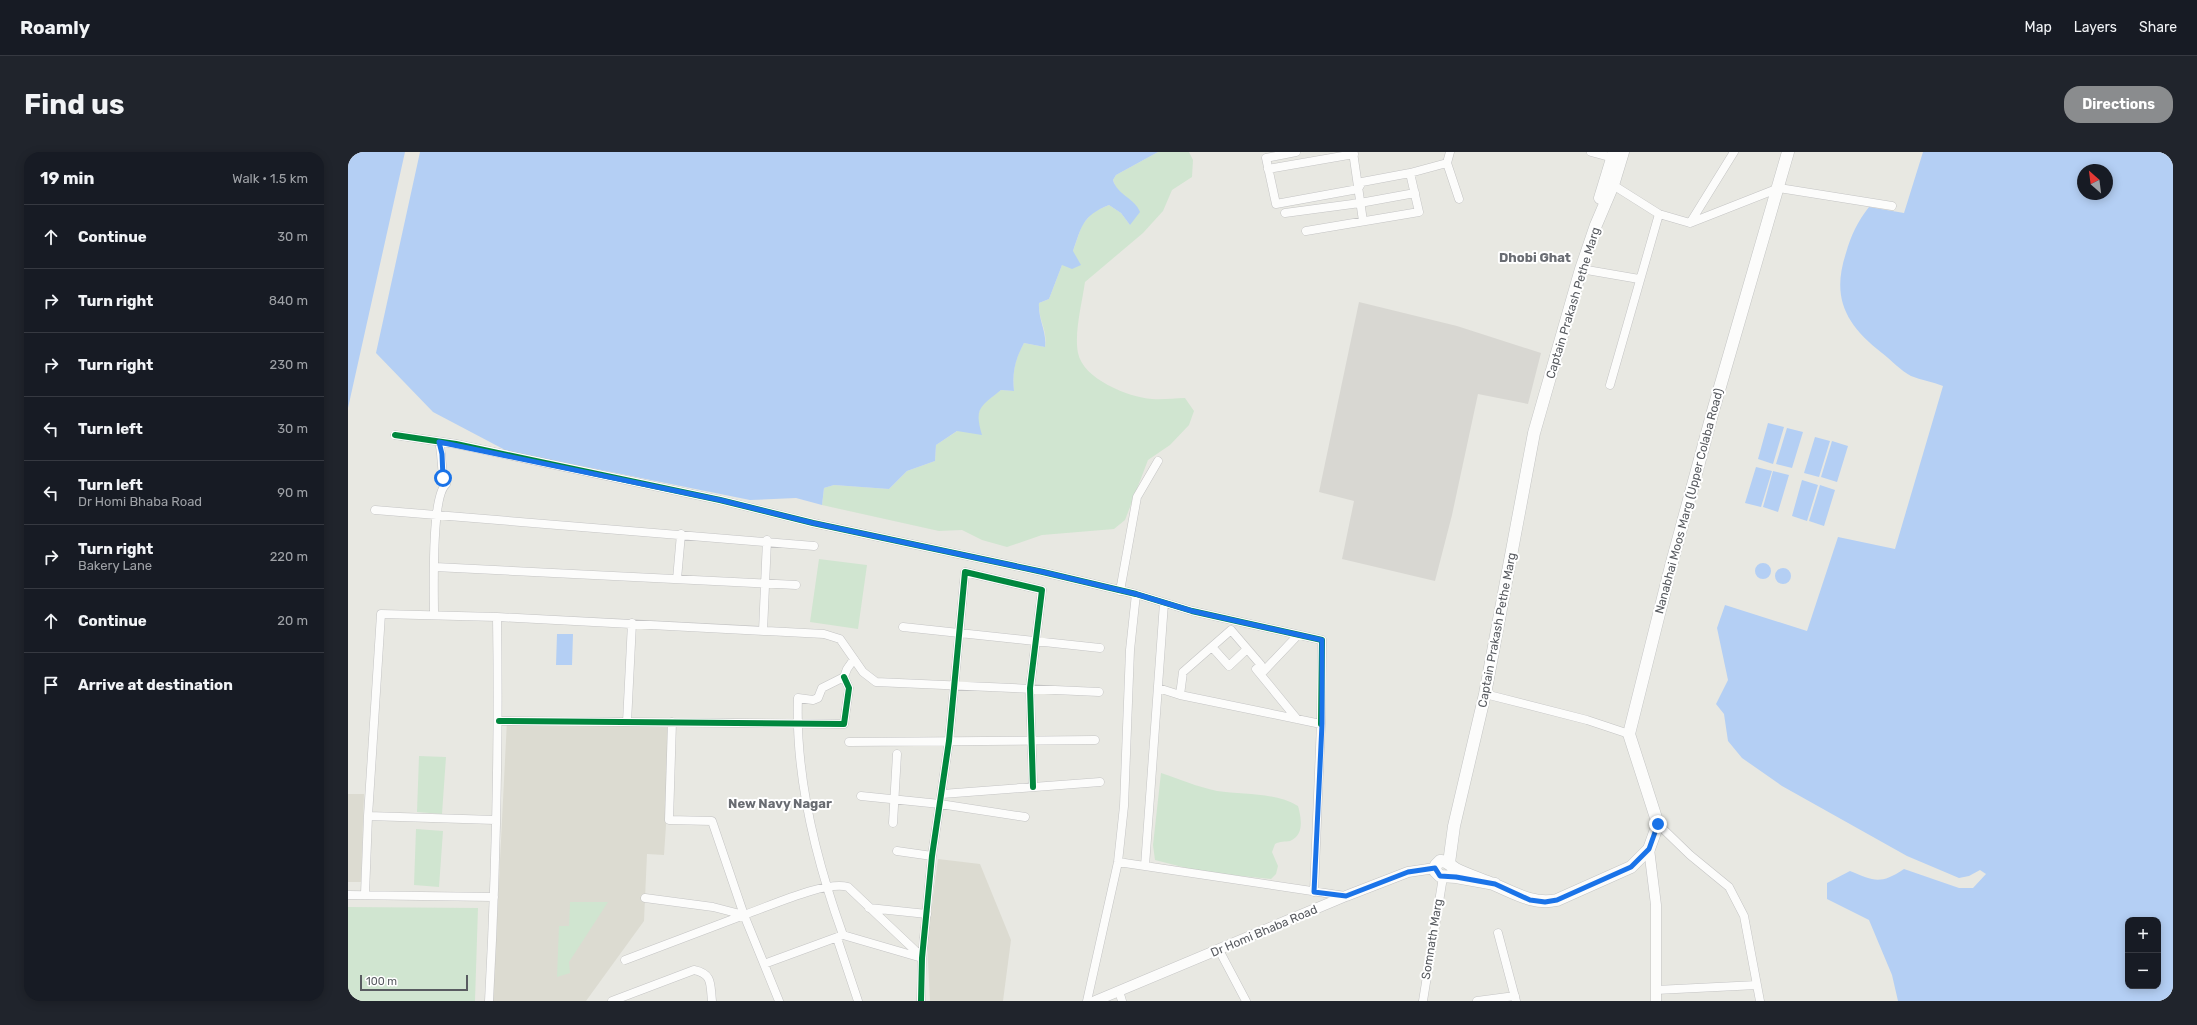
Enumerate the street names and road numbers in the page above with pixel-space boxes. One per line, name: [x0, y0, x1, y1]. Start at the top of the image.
street label: Captain Prakash Pethe Marg: [1543, 226, 1603, 380]
street label: Nanabhai Moos Marg (Upper Colaba Road): [1652, 387, 1726, 615]
street label: Captain Prakash Pethe Marg: [1475, 551, 1519, 709]
street label: Somnath Marg: [1419, 898, 1445, 980]
street label: Dr Homi Bhaba Road: [1209, 902, 1319, 960]

